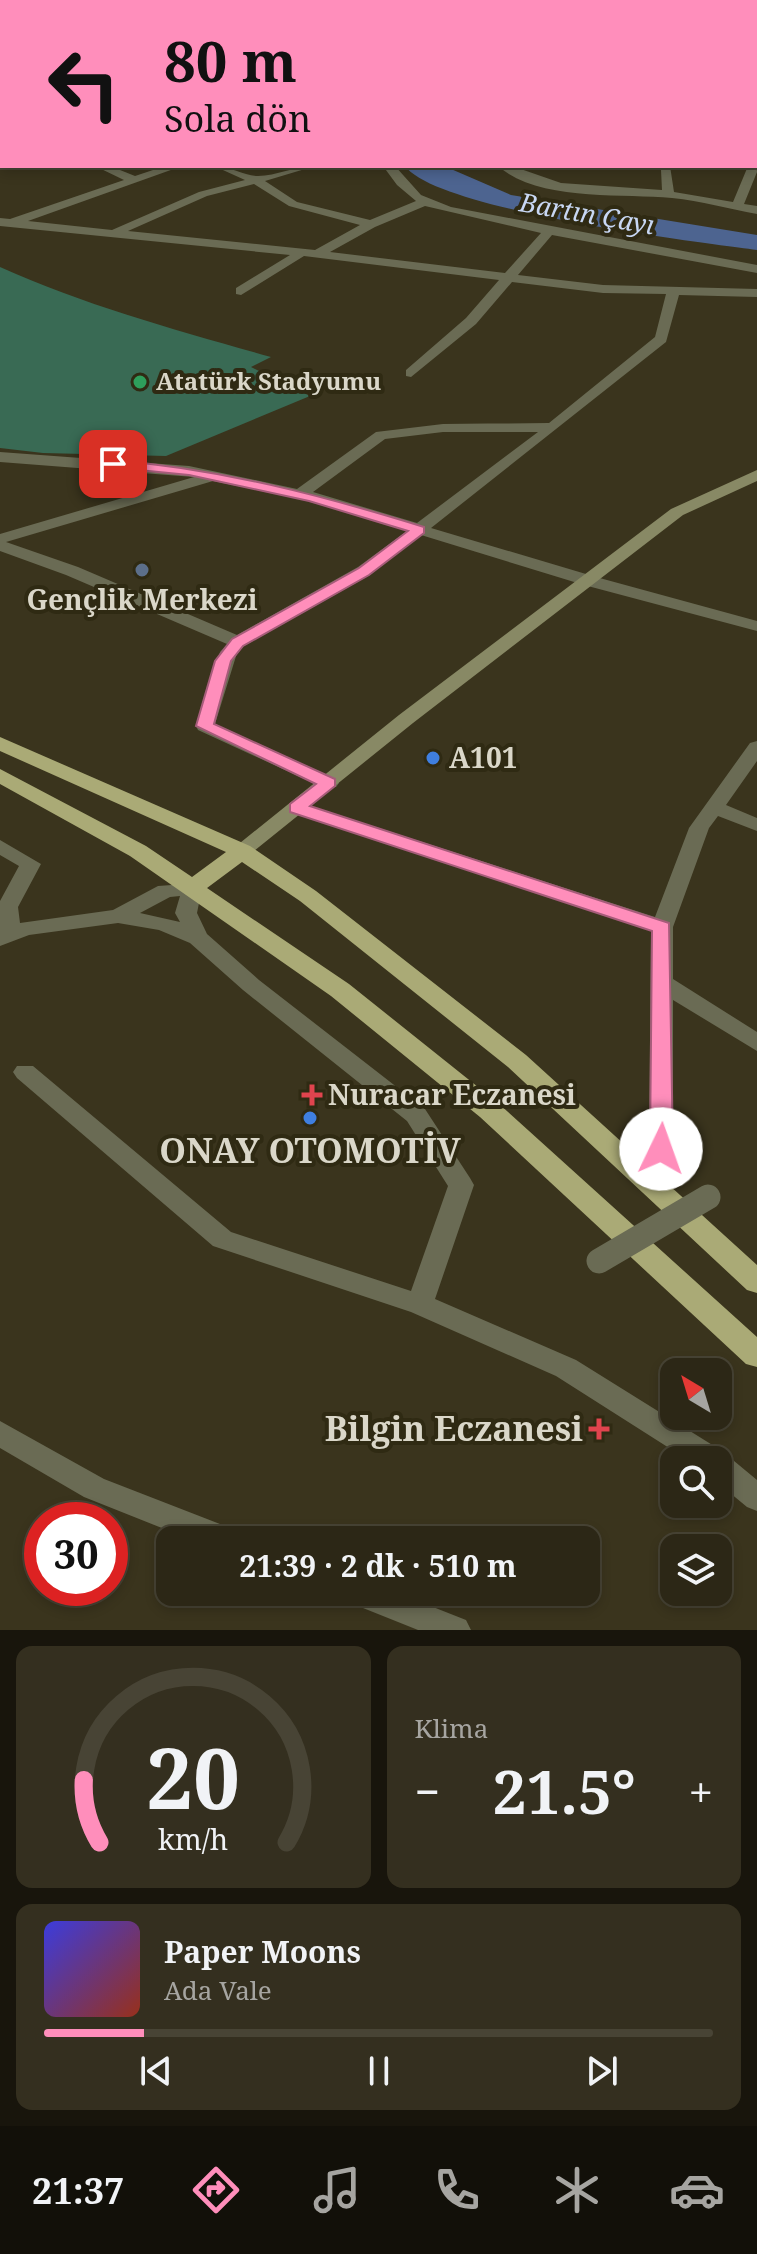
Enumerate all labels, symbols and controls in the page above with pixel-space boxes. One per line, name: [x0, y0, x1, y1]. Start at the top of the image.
text: 80 m: [164, 22, 297, 98]
icon: left: [32, 32, 136, 136]
text: Sola dön: [164, 94, 311, 143]
water label: Bartın Çayı: [516, 183, 658, 243]
place label: Atatürk Stadyumu: [156, 364, 381, 397]
marker: Atatürk Stadyumu: [131, 373, 149, 391]
pin: [79, 430, 147, 498]
icon: arrive: [91, 442, 135, 486]
marker: Gençlik Merkezi: [133, 561, 151, 579]
place label: Gençlik Merkezi: [26, 580, 258, 618]
place label: A101: [449, 738, 518, 776]
marker: A101: [424, 749, 442, 767]
place label: Nuracar Eczanesi: [328, 1075, 576, 1113]
marker: Nuracar Eczanesi: [303, 1086, 321, 1104]
position arrow: [619, 1107, 703, 1191]
marker: ONAY OTOMOTİV: [301, 1109, 319, 1127]
place label: ONAY OTOMOTİV: [159, 1127, 461, 1173]
north arrow: [660, 1358, 732, 1430]
map controls: [660, 1358, 732, 1606]
place label: Bilgin Eczanesi: [325, 1405, 583, 1451]
marker: Bilgin Eczanesi: [590, 1420, 608, 1438]
button: search: [660, 1446, 732, 1518]
speed limit sign: 30: [24, 1502, 128, 1606]
button: layers: [660, 1534, 732, 1606]
text: 21:39 · 2 dk · 510 m: [239, 1545, 517, 1586]
text: Klima: [415, 1710, 488, 1746]
text: 20: [146, 1720, 240, 1833]
text: 21.5°: [493, 1750, 636, 1832]
text: −: [415, 1761, 440, 1821]
text: +: [688, 1761, 713, 1821]
text: km/h: [158, 1819, 228, 1858]
text: Paper Moons: [164, 1931, 361, 1972]
text: Ada Vale: [164, 1972, 272, 2008]
icon: previous: [134, 2049, 178, 2093]
icon: pause: [357, 2049, 401, 2093]
icon: next: [580, 2049, 624, 2093]
icon: directions: [188, 2162, 244, 2218]
icon: music: [309, 2162, 365, 2218]
icon: phone: [429, 2162, 485, 2218]
icon: climate: [549, 2162, 605, 2218]
icon: car: [669, 2162, 725, 2218]
text: 21:37: [32, 2166, 124, 2215]

